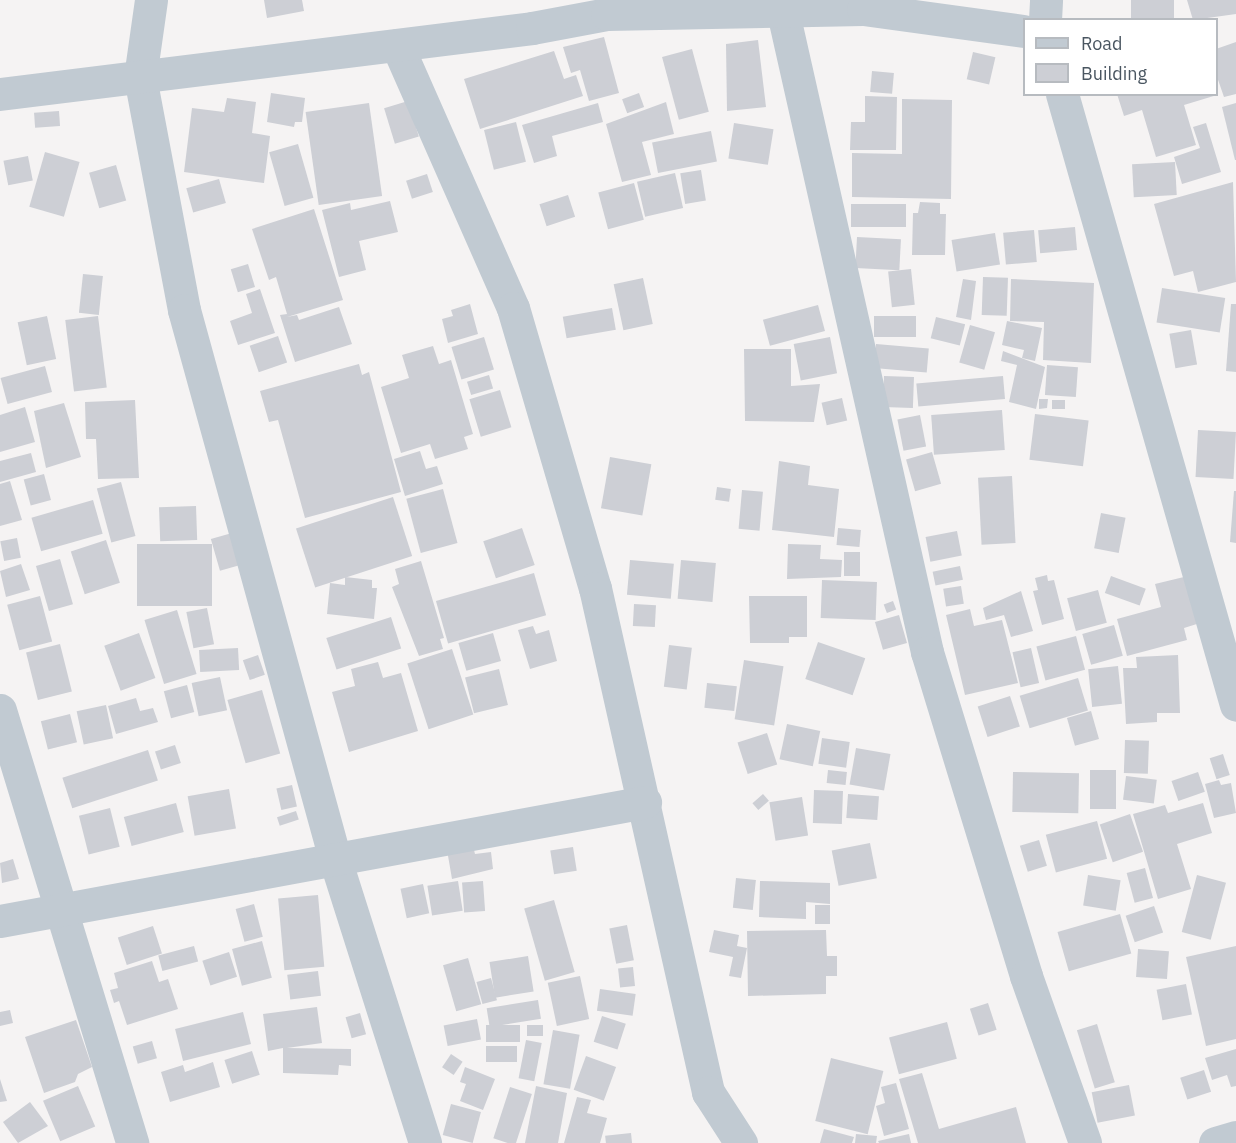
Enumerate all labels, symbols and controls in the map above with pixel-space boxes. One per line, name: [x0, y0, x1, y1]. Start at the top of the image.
legend: [1023, 18, 1218, 96]
text: Road: [1081, 32, 1122, 55]
text: Building: [1081, 62, 1147, 85]

